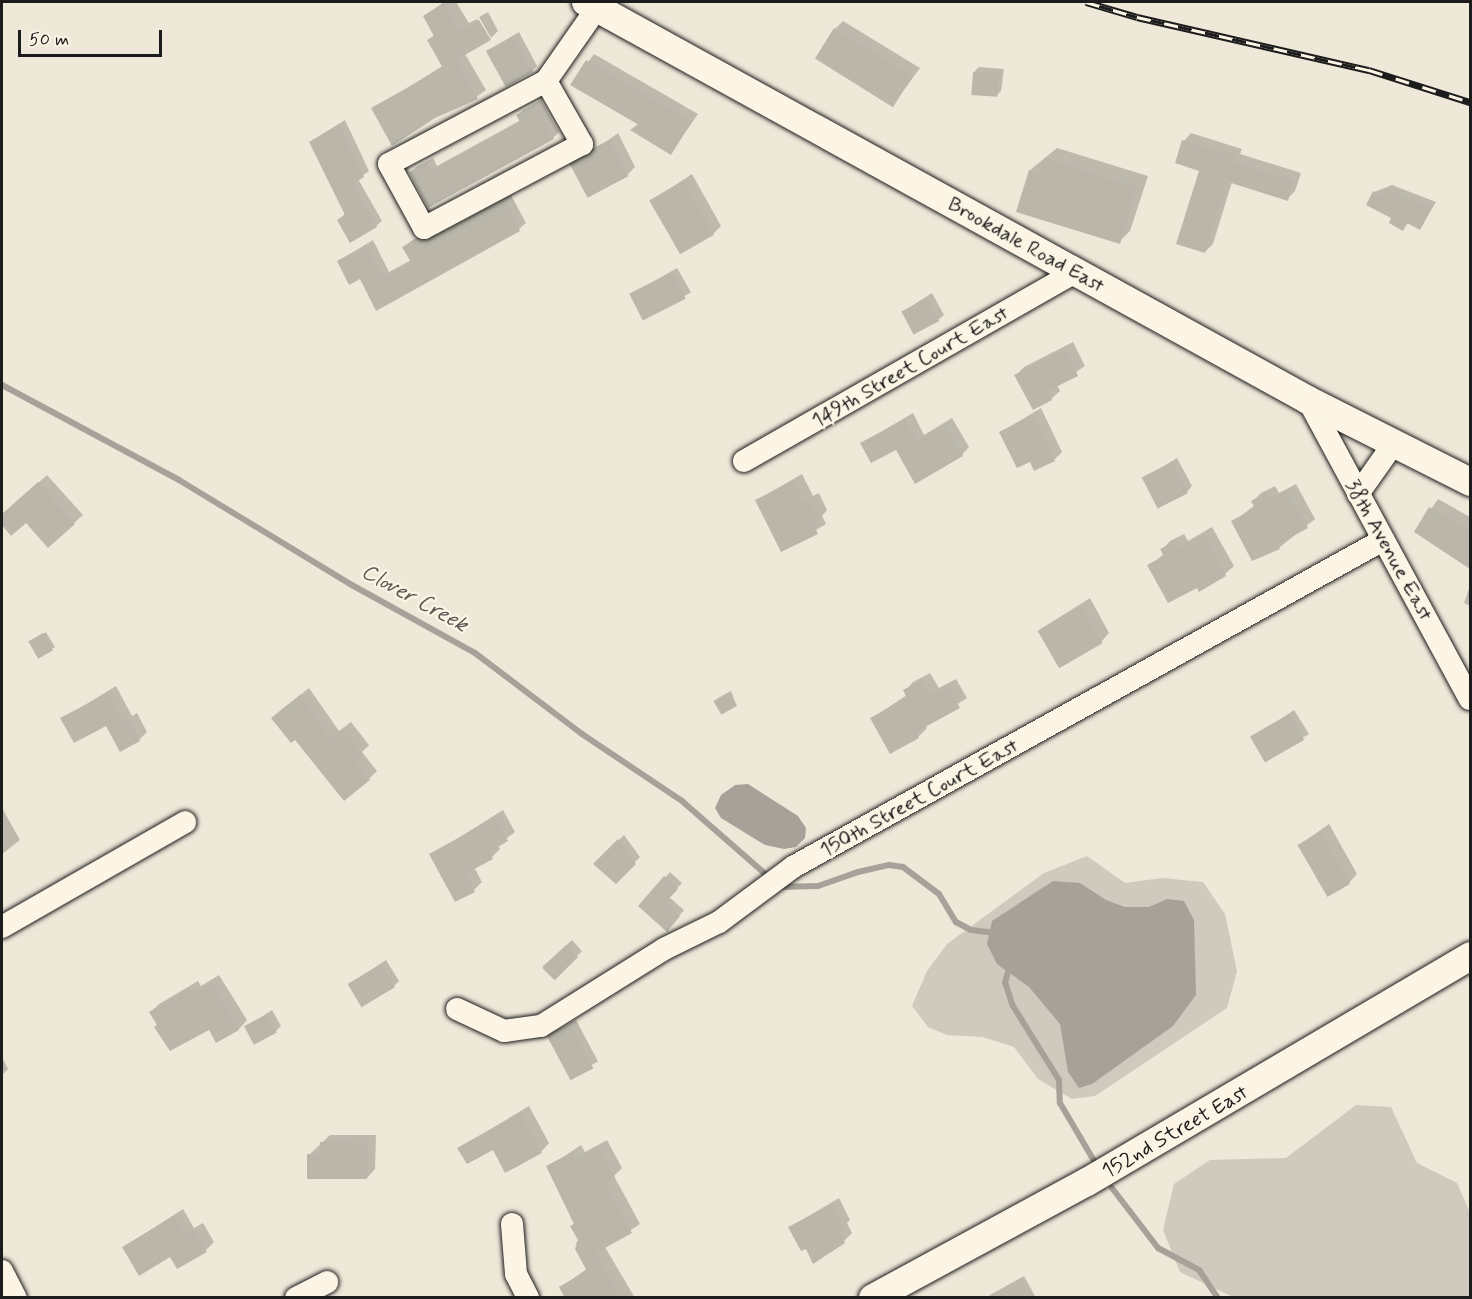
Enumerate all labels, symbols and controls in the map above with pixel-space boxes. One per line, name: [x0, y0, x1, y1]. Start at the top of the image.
scale bar: [21, 18, 165, 56]
text: 50 m: [29, 28, 69, 52]
street label: Brookdale Road East: [943, 192, 1109, 298]
street label: 149th Street Court East: [810, 302, 1010, 432]
street label: 38th Avenue East: [1341, 477, 1437, 623]
water label: Clover Creek: [355, 559, 473, 639]
street label: 150th Street Court East: [819, 735, 1019, 861]
street label: 152nd Street East: [1098, 1080, 1252, 1184]

